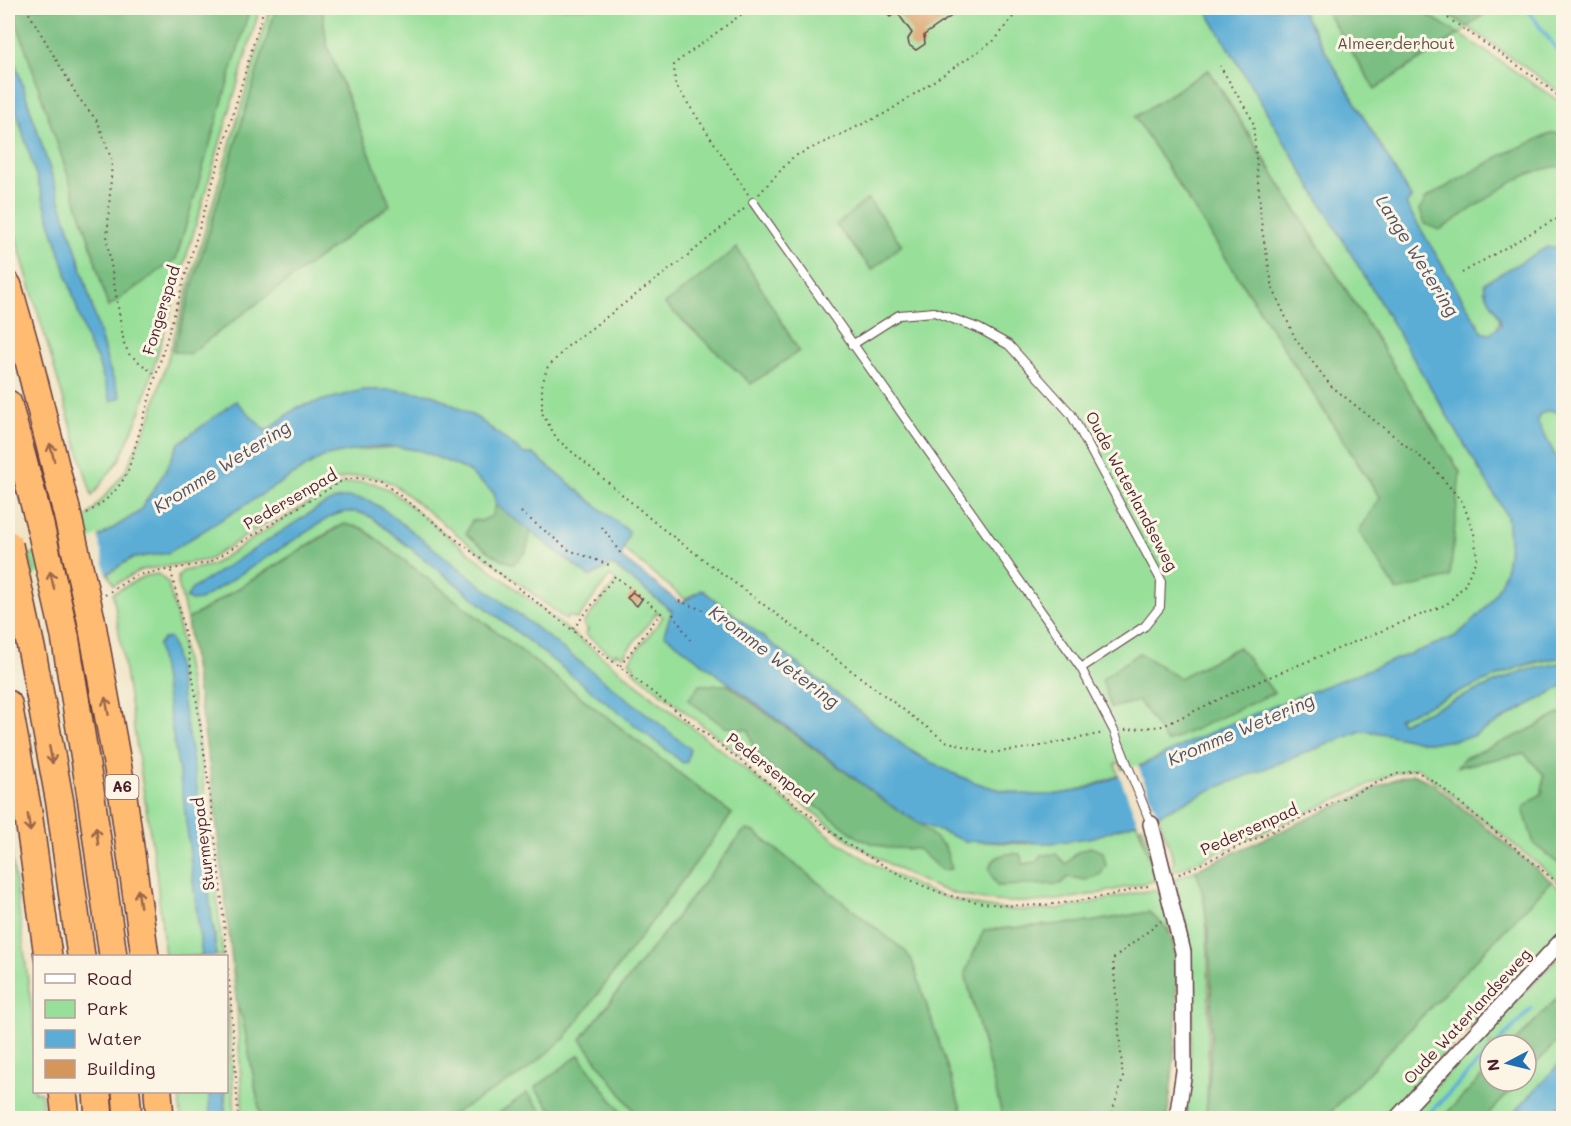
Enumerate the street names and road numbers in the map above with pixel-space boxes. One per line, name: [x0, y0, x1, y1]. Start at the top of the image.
street label: Fongerspad: [137, 263, 184, 357]
street label: Oude Waterlandseweg: [1081, 407, 1183, 574]
street label: Pedersenpad: [239, 463, 340, 534]
street label: Pedersenpad: [723, 727, 818, 808]
road number: A6: [106, 775, 138, 799]
street label: Sturmeypad: [186, 796, 219, 892]
street label: Pedersenpad: [1197, 798, 1301, 859]
street label: Oude Waterlandseweg: [1398, 943, 1535, 1088]

